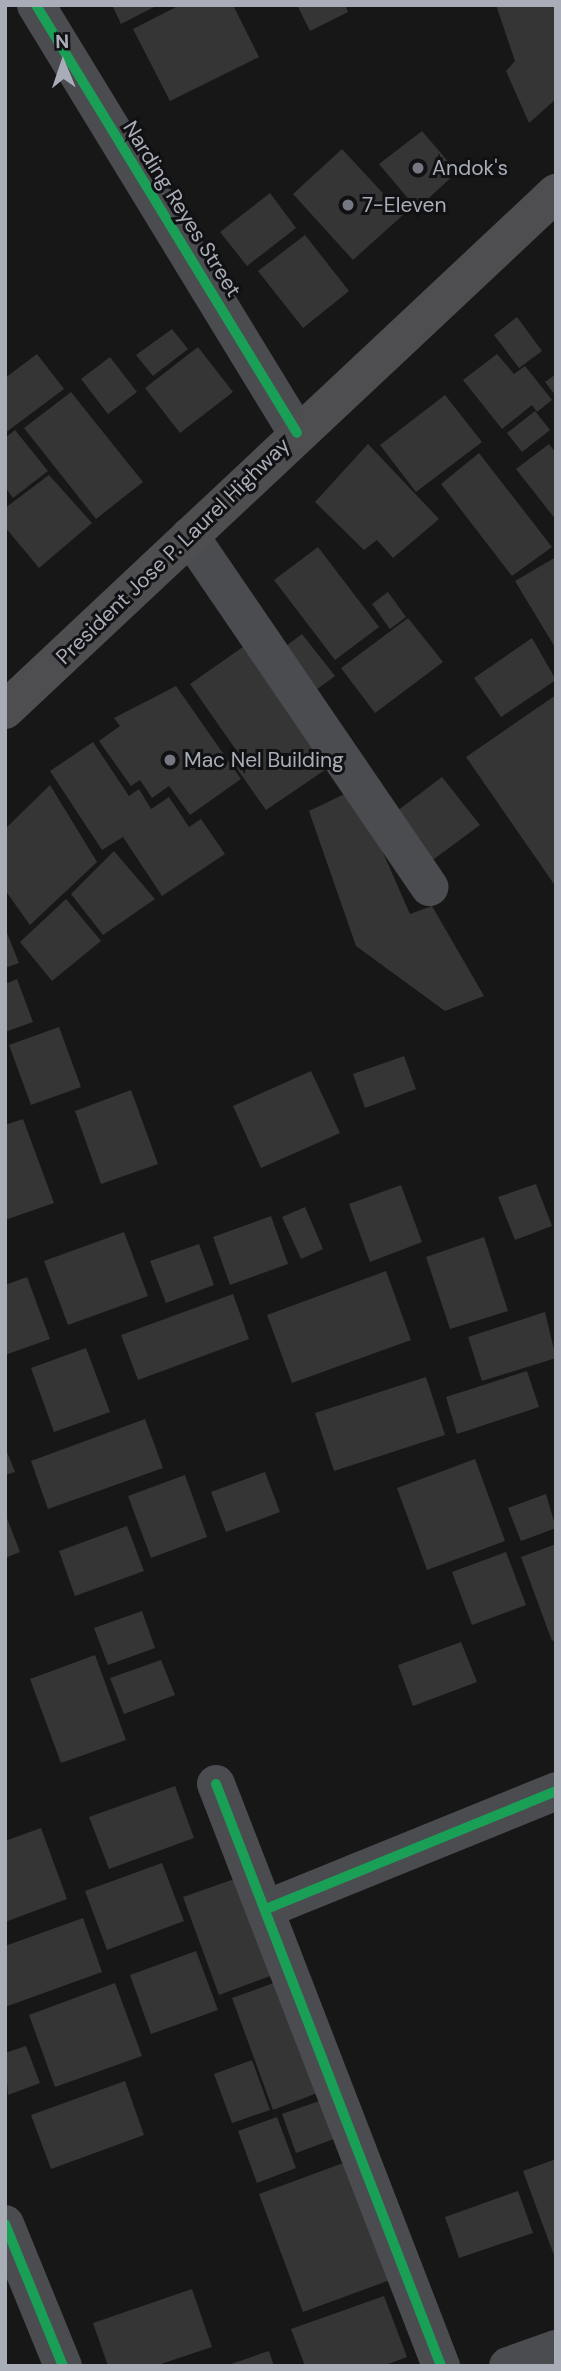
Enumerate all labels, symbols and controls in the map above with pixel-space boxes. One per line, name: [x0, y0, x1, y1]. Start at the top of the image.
north arrow: [28, 28, 98, 98]
text: N: [55, 29, 70, 54]
street label: Narding Reyes Street: [118, 116, 246, 302]
place label: Andok's: [432, 155, 508, 181]
marker: Andok's: [410, 160, 426, 176]
place label: 7-Eleven: [362, 192, 446, 218]
marker: 7-Eleven: [340, 197, 356, 213]
street label: President Jose P. Laurel Highway: [51, 432, 295, 670]
place label: Mac Nel Building: [184, 747, 344, 773]
marker: Mac Nel Building: [162, 752, 178, 768]

